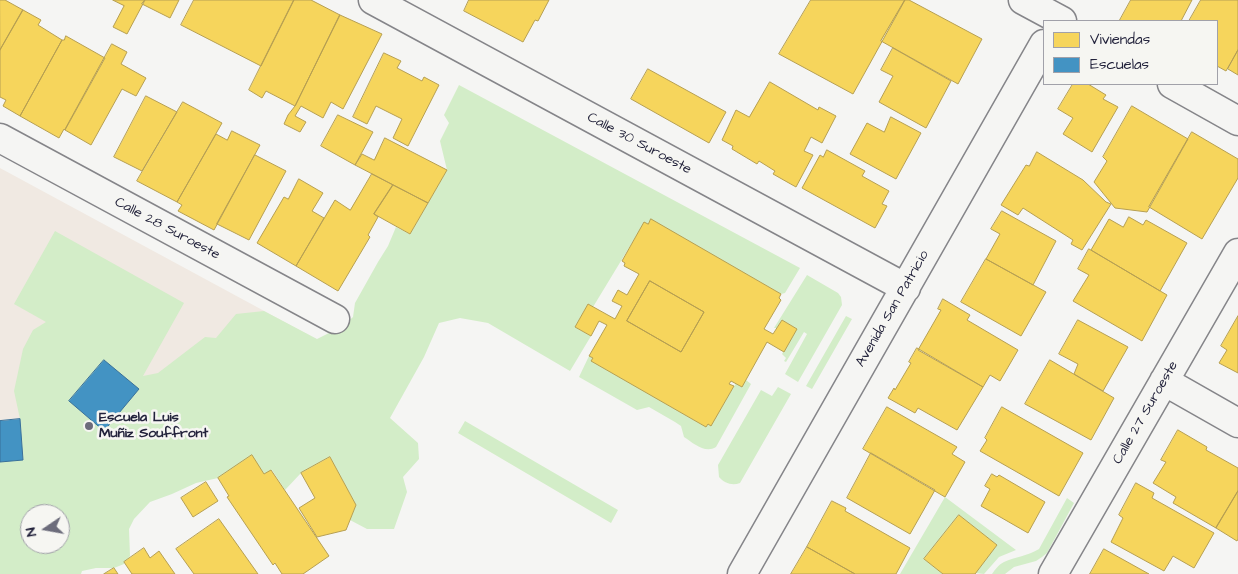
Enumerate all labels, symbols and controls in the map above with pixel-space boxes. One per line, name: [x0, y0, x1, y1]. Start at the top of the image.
legend: [1043, 20, 1218, 85]
text: Viviendas: [1090, 29, 1150, 50]
text: Escuelas: [1090, 54, 1149, 75]
street label: Calle 30 Suroeste: [584, 109, 694, 179]
street label: Calle 28 Suroeste: [111, 194, 223, 264]
street label: Avenida San Patricio: [853, 248, 933, 370]
street label: Calle 27 Suroeste: [1110, 358, 1182, 468]
place label: Escuela Luis Muñiz Souffront: [99, 410, 208, 442]
marker: Escuela Luis Muñiz Souffront: [83, 420, 95, 432]
north arrow: [20, 504, 70, 554]
text: N: [21, 526, 42, 538]

